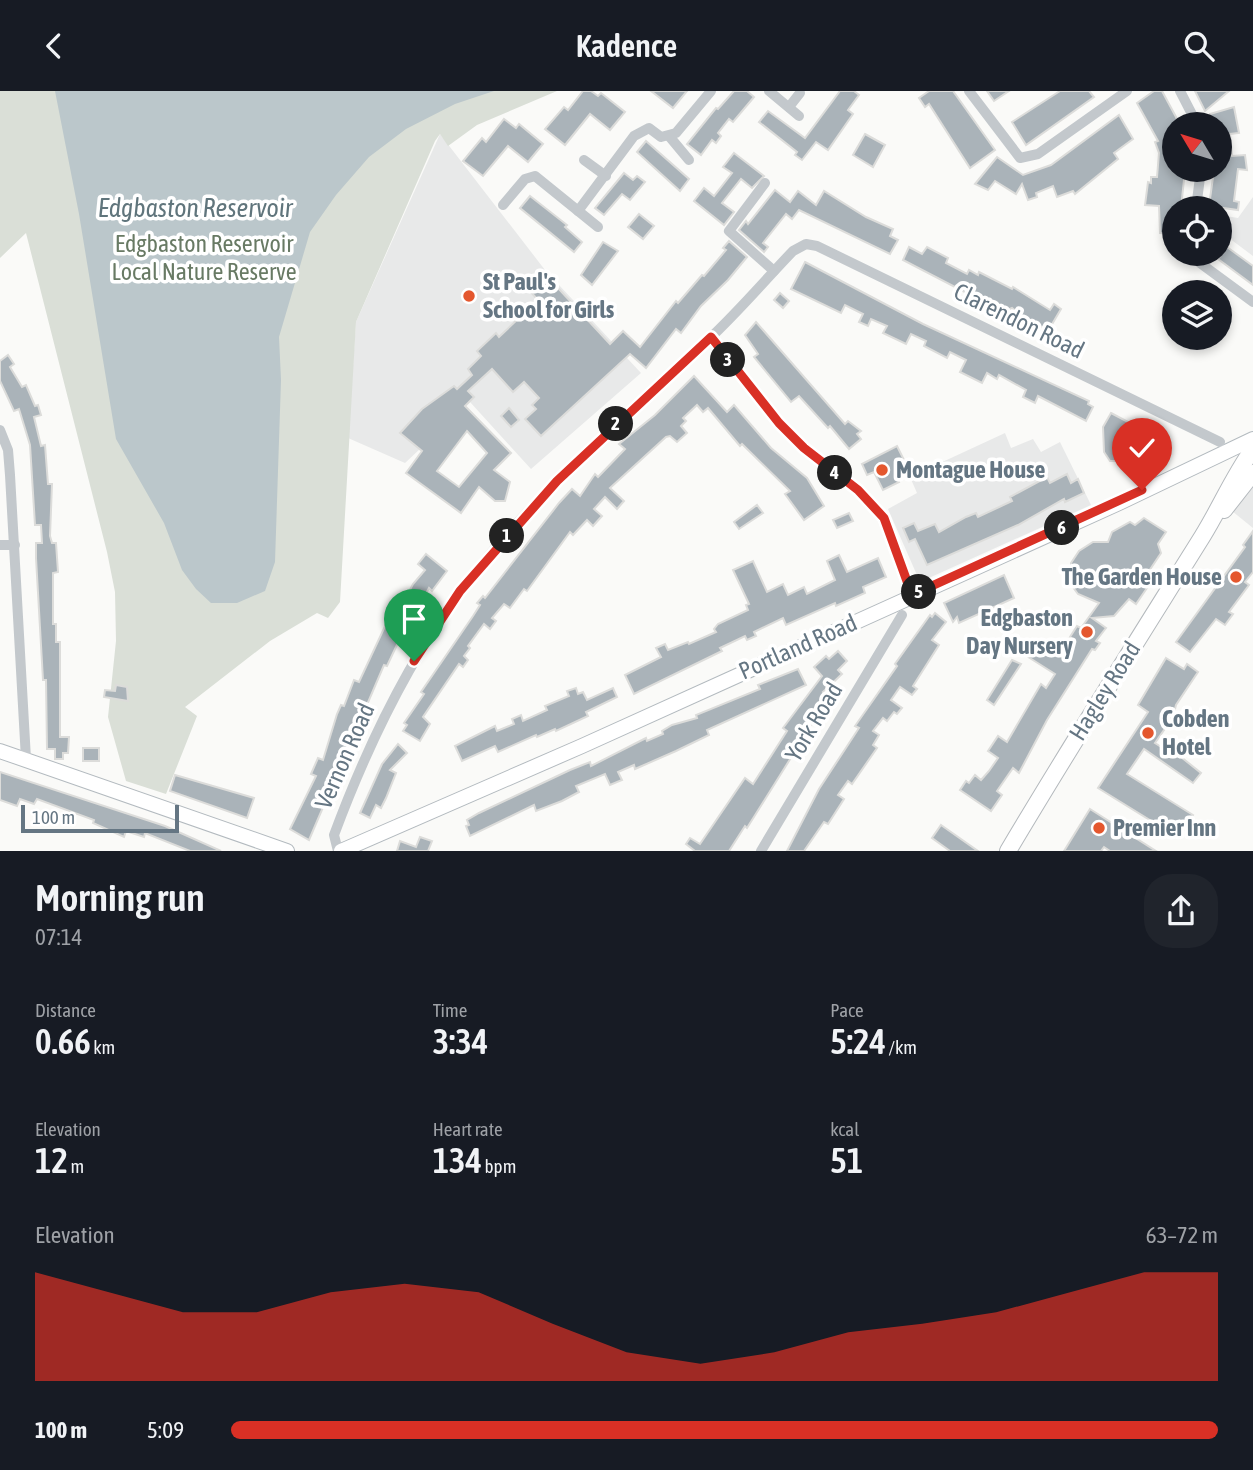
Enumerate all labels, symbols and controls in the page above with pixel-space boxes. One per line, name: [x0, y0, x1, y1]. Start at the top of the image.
icon: back: [35, 27, 73, 65]
text: Kadence: [576, 27, 677, 64]
icon: search: [1180, 27, 1218, 65]
north arrow: [1162, 112, 1232, 182]
map controls: [1162, 112, 1232, 350]
water label: Edgbaston Reservoir: [98, 193, 294, 223]
button: locate: [1162, 196, 1232, 266]
park label: Edgbaston Reservoir Local Nature Reserve: [111, 230, 297, 285]
place label: St Paul's School for Girls: [483, 268, 615, 323]
street label: Clarendon Road: [950, 277, 1089, 364]
button: layers: [1162, 280, 1232, 350]
marker: St Paul's School for Girls: [461, 288, 477, 304]
pin: 3: [710, 343, 746, 377]
text: 3: [723, 348, 732, 370]
pin: 2: [598, 407, 634, 441]
text: 2: [611, 412, 620, 434]
pin: [1112, 418, 1172, 490]
icon: check: [1123, 429, 1161, 467]
pin: 4: [818, 455, 852, 491]
place label: Montague House: [896, 456, 1045, 483]
text: 4: [830, 461, 839, 483]
marker: Montague House: [874, 462, 890, 478]
pin: 6: [1044, 511, 1080, 545]
text: 6: [1057, 516, 1066, 538]
pin: 1: [490, 519, 524, 553]
text: 1: [502, 524, 511, 546]
place label: The Garden House: [1062, 563, 1222, 590]
marker: The Garden House: [1228, 569, 1244, 585]
pin: 5: [902, 575, 936, 609]
text: 5: [914, 580, 923, 602]
pin: [384, 589, 444, 661]
icon: arrive: [395, 600, 433, 638]
place label: Edgbaston Day Nursery: [966, 604, 1073, 659]
street label: Portland Road: [735, 609, 861, 685]
marker: Edgbaston Day Nursery: [1079, 624, 1095, 640]
street label: Hagley Road: [1064, 636, 1145, 745]
street label: York Road: [780, 677, 848, 766]
street label: Vernon Road: [309, 699, 380, 813]
place label: Cobden Hotel: [1162, 705, 1229, 760]
marker: Cobden Hotel: [1140, 725, 1156, 741]
scale bar: [21, 801, 178, 833]
text: 100 m: [32, 806, 75, 828]
place label: Premier Inn: [1113, 814, 1216, 841]
marker: Premier Inn: [1091, 820, 1107, 836]
button: share: [1144, 874, 1218, 948]
text: Morning run: [35, 876, 205, 919]
text: 07:14: [35, 924, 82, 950]
text: Distance: [35, 999, 96, 1021]
text: Time: [433, 999, 467, 1021]
text: Pace: [830, 999, 864, 1021]
text: 0.66: [35, 1021, 91, 1061]
text: 3:34: [433, 1021, 488, 1061]
text: 5:24: [830, 1021, 886, 1061]
text: km: [91, 1036, 115, 1058]
text: /km: [886, 1036, 917, 1058]
text: Elevation: [35, 1118, 101, 1140]
text: Heart rate: [433, 1118, 503, 1140]
text: kcal: [830, 1118, 859, 1140]
text: 12: [35, 1140, 68, 1180]
text: 134: [433, 1140, 482, 1180]
text: 51: [830, 1140, 863, 1180]
text: m: [68, 1155, 84, 1177]
text: bpm: [482, 1155, 516, 1177]
text: Elevation: [35, 1222, 115, 1248]
text: 63–72 m: [1146, 1222, 1218, 1248]
text: 100 m: [35, 1417, 87, 1443]
text: 5:09: [147, 1417, 184, 1443]

